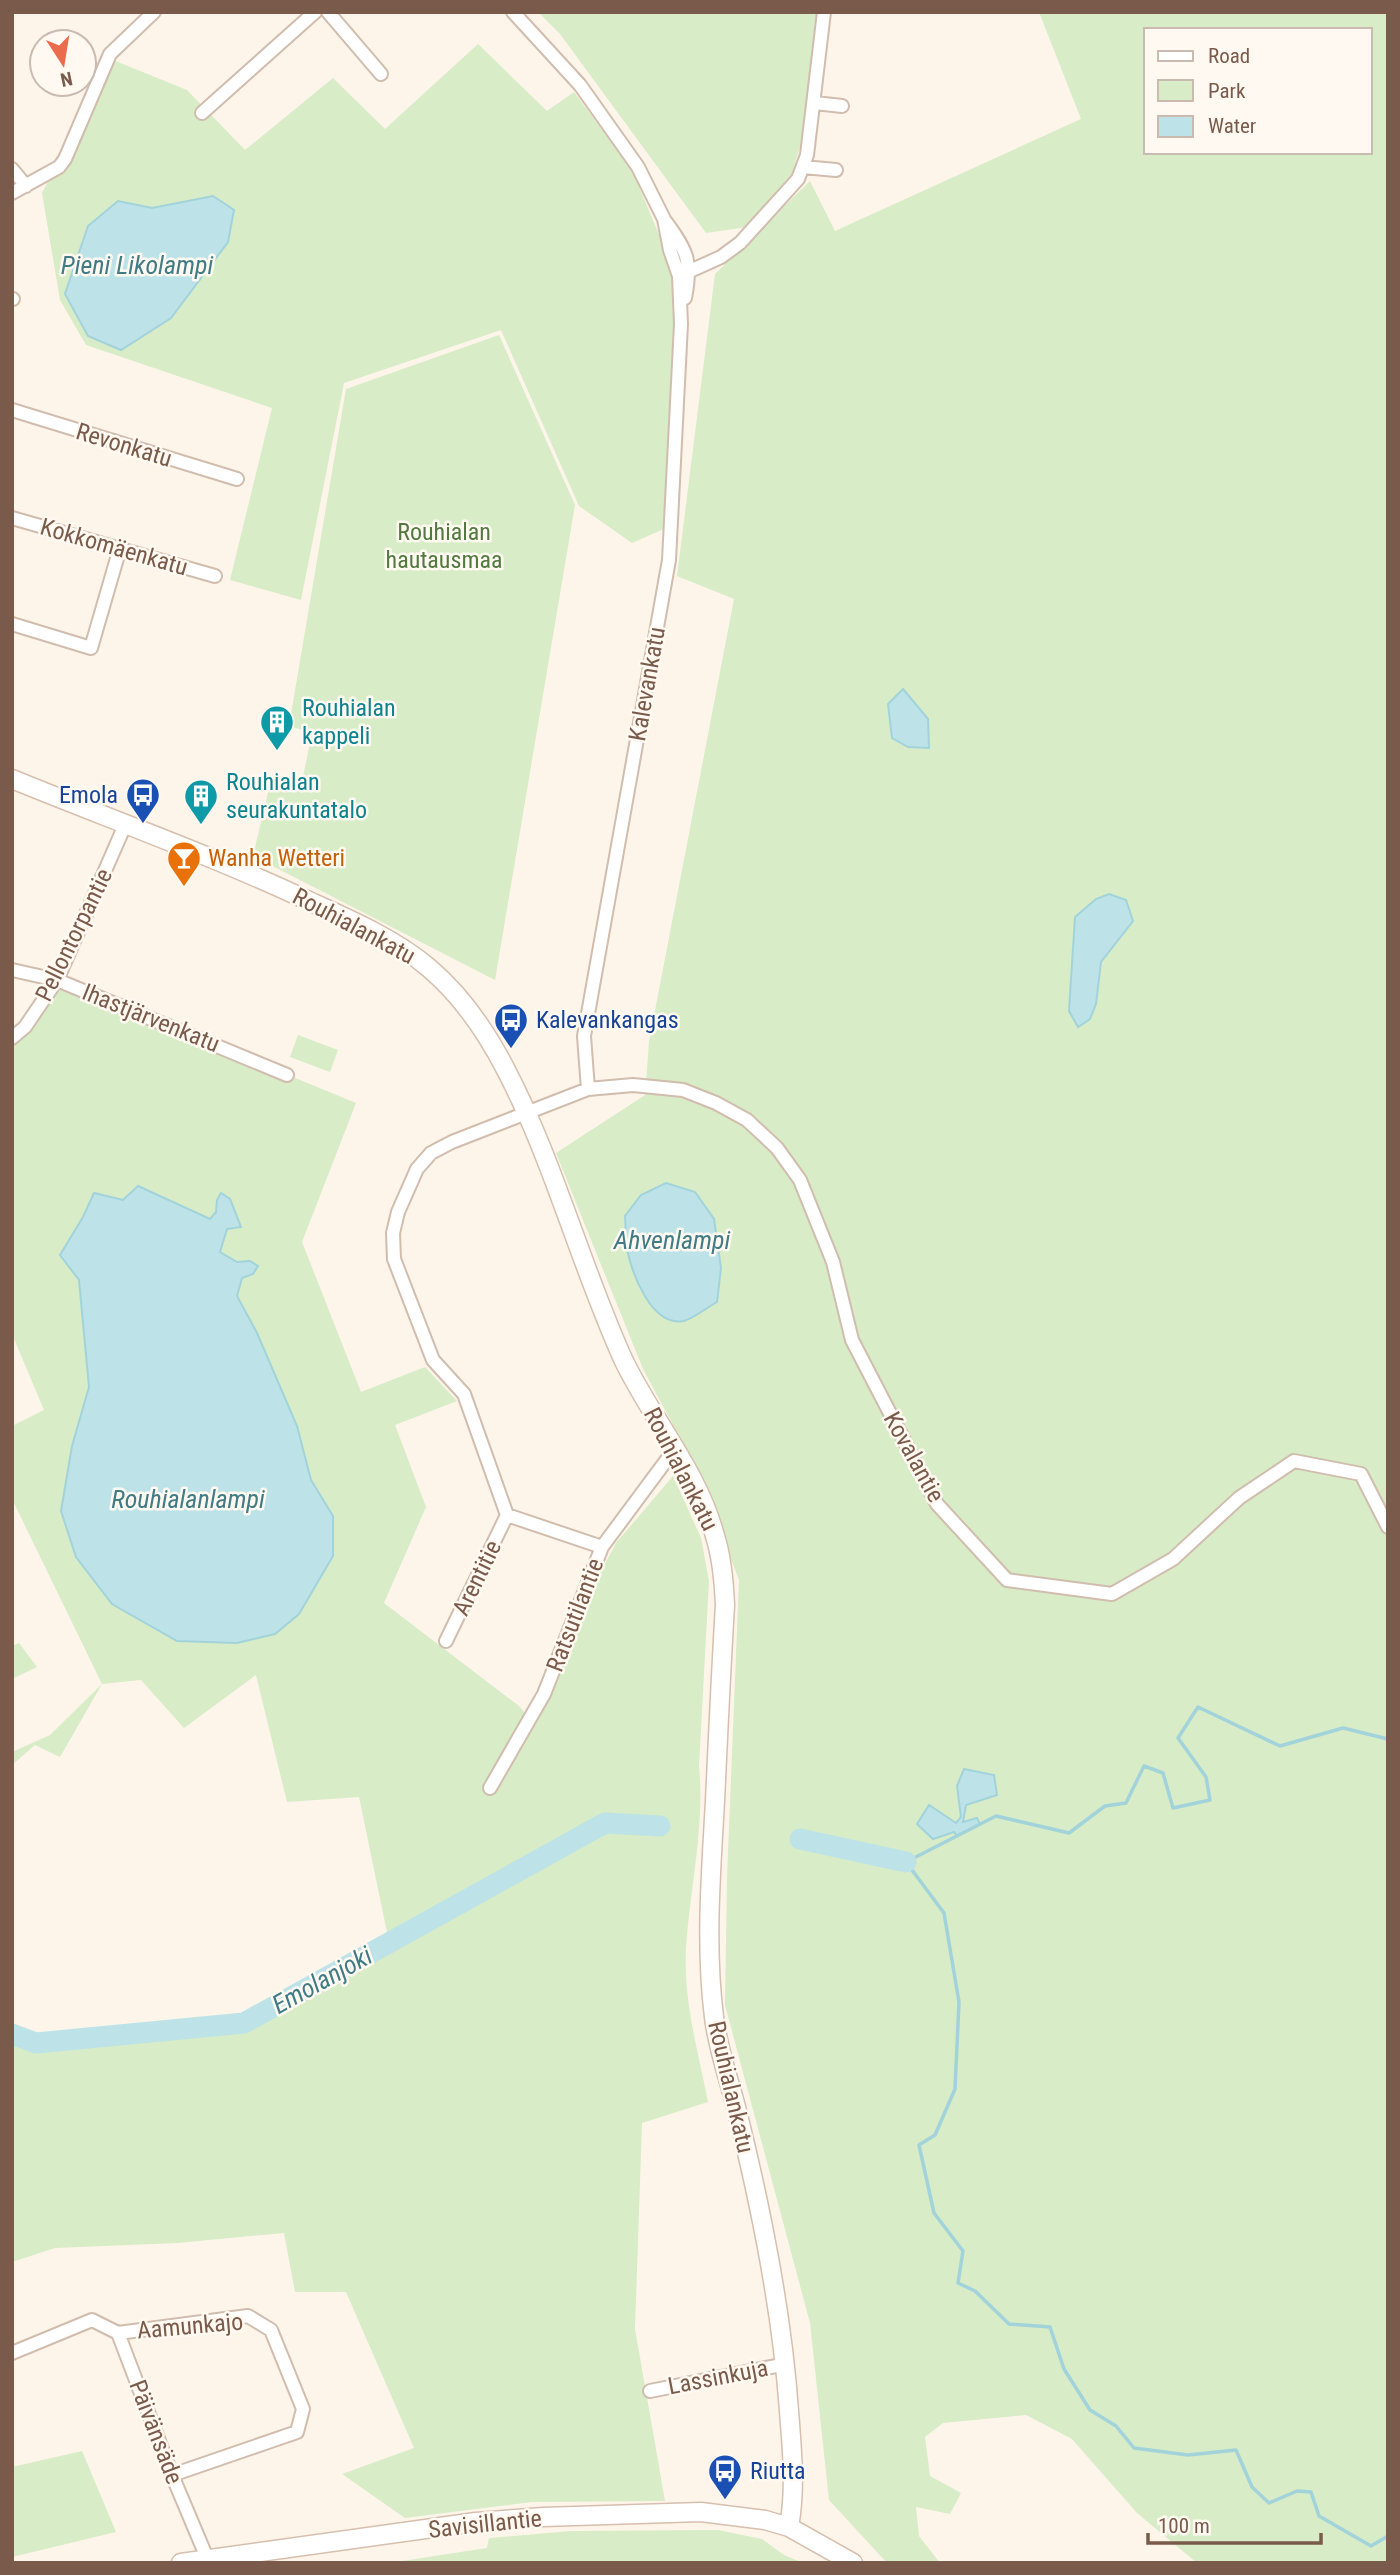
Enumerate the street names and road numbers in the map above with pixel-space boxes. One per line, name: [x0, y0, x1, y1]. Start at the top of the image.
street label: Revonkatu: [73, 417, 175, 473]
street label: Kokkomäenkatu: [37, 513, 191, 581]
street label: Kalevankatu: [623, 625, 671, 743]
street label: Pellontorpantie: [30, 864, 118, 1006]
street label: Rouhialankatu: [288, 882, 420, 970]
street label: Ihastjärvenkatu: [78, 978, 224, 1058]
street label: Rouhialankatu: [638, 1403, 724, 1535]
street label: Kovalantie: [878, 1407, 950, 1507]
street label: Arentitie: [447, 1536, 507, 1620]
street label: Ratsutilantie: [541, 1554, 609, 1676]
street label: Rouhialankatu: [702, 2018, 760, 2156]
street label: Aamunkajo: [136, 2307, 244, 2345]
street label: Lassinkuja: [666, 2354, 770, 2400]
street label: Päivänsäde: [123, 2376, 189, 2488]
street label: Savisillantie: [427, 2504, 543, 2544]

